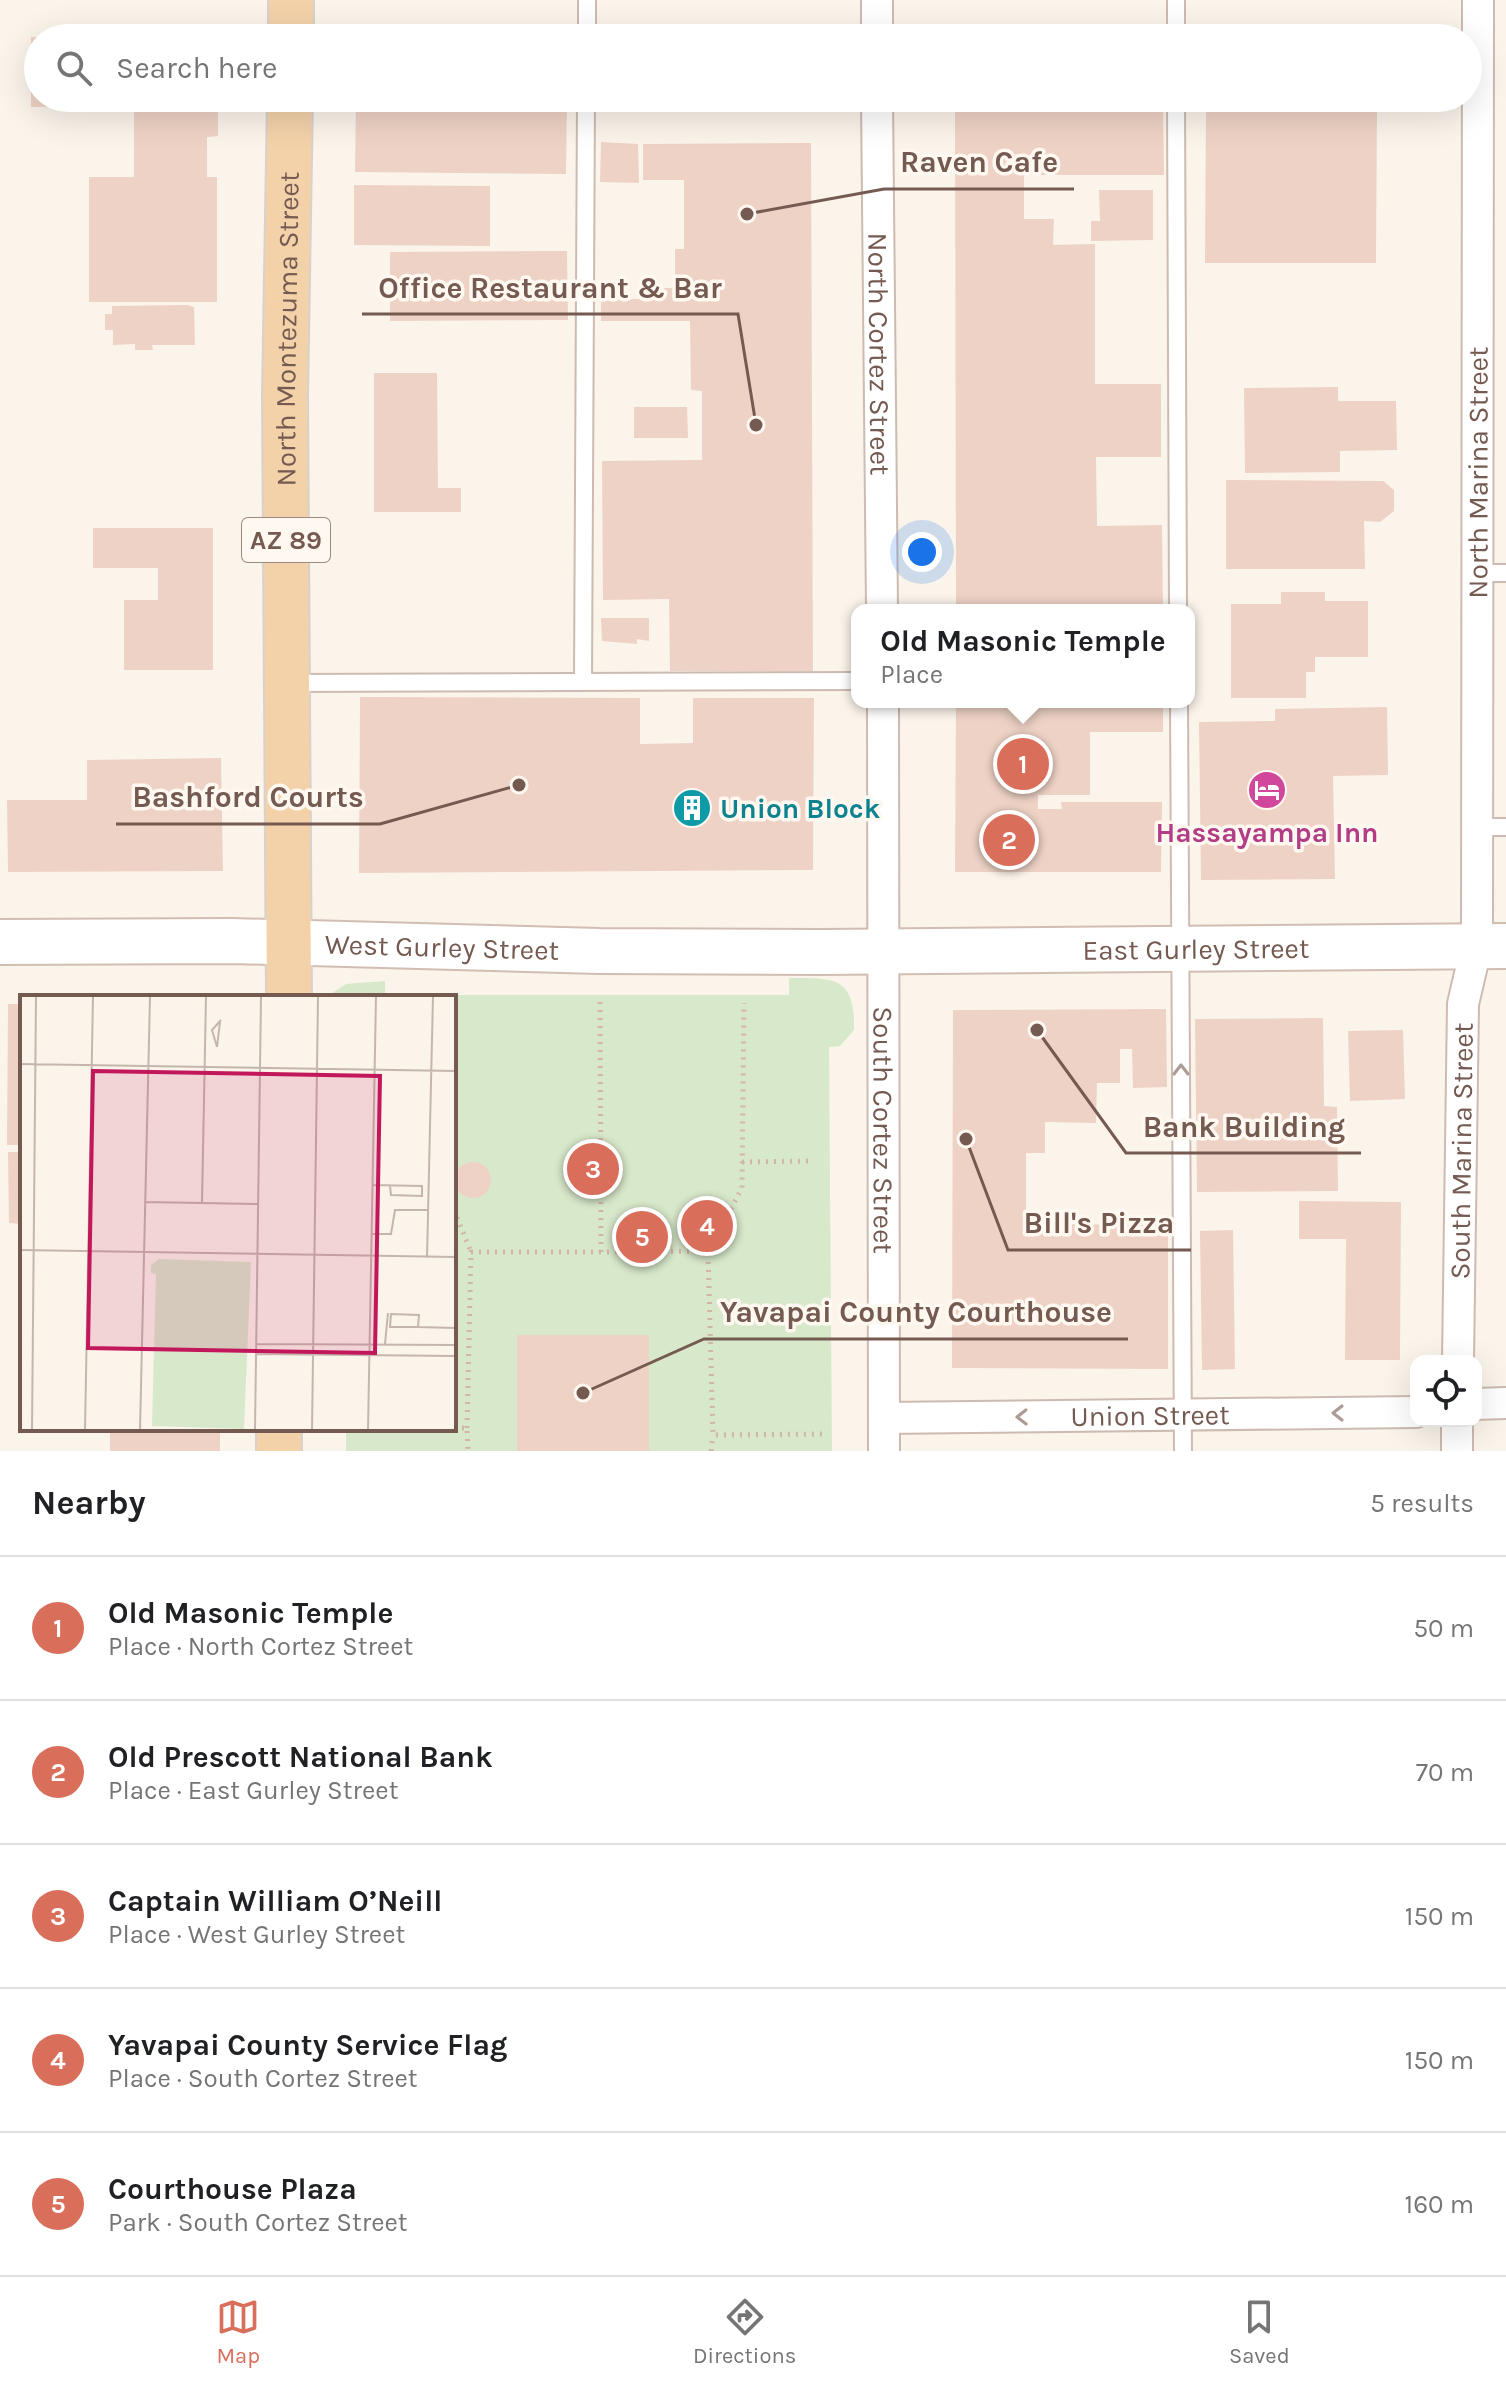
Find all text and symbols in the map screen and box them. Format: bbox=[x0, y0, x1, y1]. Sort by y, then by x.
search box bbox=[24, 24, 1482, 112]
icon: search bbox=[52, 46, 96, 90]
text: Search here bbox=[116, 50, 277, 86]
callout: Raven Cafe bbox=[884, 135, 1074, 189]
text: Raven Cafe bbox=[900, 144, 1058, 180]
street label: North Montezuma Street bbox=[268, 171, 305, 487]
street label: North Cortez Street bbox=[862, 232, 897, 476]
callout: Office Restaurant & Bar bbox=[362, 260, 738, 314]
text: Office Restaurant & Bar bbox=[378, 270, 722, 306]
street label: North Marina Street bbox=[1461, 347, 1494, 599]
road number: AZ 89 bbox=[242, 518, 330, 562]
your location bbox=[902, 532, 942, 572]
popup bbox=[851, 604, 1195, 708]
text: Old Masonic Temple bbox=[880, 623, 1166, 659]
text: Place bbox=[880, 659, 943, 690]
pin: 1 bbox=[997, 734, 1049, 794]
hotel icon: Hassayampa Inn bbox=[1246, 769, 1288, 811]
callout: Bashford Courts bbox=[116, 770, 380, 824]
text: Bashford Courts bbox=[132, 779, 364, 815]
building icon: Union Block bbox=[671, 787, 713, 829]
place label: Union Block bbox=[720, 792, 881, 825]
pin: 2 bbox=[983, 810, 1035, 870]
place label: Hassayampa Inn bbox=[1155, 816, 1379, 849]
street label: West Gurley Street bbox=[324, 927, 560, 966]
street label: East Gurley Street bbox=[1082, 931, 1310, 966]
inset map bbox=[20, 995, 456, 1431]
street label: South Cortez Street bbox=[867, 1006, 900, 1254]
street label: South Marina Street bbox=[1443, 1022, 1479, 1280]
one-way arrow bbox=[1172, 1063, 1189, 1076]
callout: Bank Building bbox=[1126, 1099, 1361, 1153]
text: Bank Building bbox=[1143, 1109, 1345, 1145]
pin: 3 bbox=[567, 1139, 619, 1199]
pin: 4 bbox=[681, 1196, 733, 1256]
callout: Bill's Pizza bbox=[1008, 1196, 1191, 1250]
text: Bill's Pizza bbox=[1024, 1205, 1174, 1241]
pin: 5 bbox=[616, 1207, 668, 1267]
callout: Yavapai County Courthouse bbox=[704, 1285, 1128, 1339]
text: Yavapai County Courthouse bbox=[720, 1294, 1112, 1330]
map controls bbox=[1410, 1355, 1482, 1427]
button: locate bbox=[1410, 1355, 1482, 1427]
street label: Union Street bbox=[1070, 1398, 1230, 1432]
one-way arrow bbox=[1331, 1404, 1344, 1422]
one-way arrow bbox=[1015, 1408, 1028, 1426]
text: Nearby bbox=[32, 1483, 146, 1523]
text: 5 results bbox=[1370, 1488, 1474, 1519]
text: Old Masonic Temple bbox=[108, 1595, 393, 1631]
text: 1 bbox=[53, 1613, 63, 1644]
text: 50 m bbox=[1413, 1613, 1474, 1644]
text: Place · North Cortez Street bbox=[108, 1631, 413, 1662]
text: Old Prescott National Bank bbox=[108, 1739, 493, 1775]
text: 2 bbox=[50, 1757, 66, 1788]
text: 70 m bbox=[1416, 1757, 1474, 1788]
text: Place · East Gurley Street bbox=[108, 1775, 398, 1806]
text: Captain William O’Neill bbox=[108, 1883, 442, 1919]
text: 3 bbox=[50, 1901, 66, 1932]
text: 150 m bbox=[1405, 1901, 1474, 1932]
text: Place · West Gurley Street bbox=[108, 1919, 405, 1950]
text: Yavapai County Service Flag bbox=[108, 2027, 508, 2063]
text: 4 bbox=[50, 2045, 66, 2076]
text: 150 m bbox=[1405, 2045, 1474, 2076]
text: Place · South Cortez Street bbox=[108, 2063, 418, 2094]
text: Courthouse Plaza bbox=[108, 2171, 357, 2207]
text: 5 bbox=[50, 2189, 66, 2220]
text: 160 m bbox=[1405, 2189, 1474, 2220]
text: Park · South Cortez Street bbox=[108, 2207, 408, 2238]
tab: Map bbox=[216, 2295, 260, 2369]
tab: Directions bbox=[693, 2295, 796, 2369]
tab: Saved bbox=[1229, 2295, 1290, 2369]

